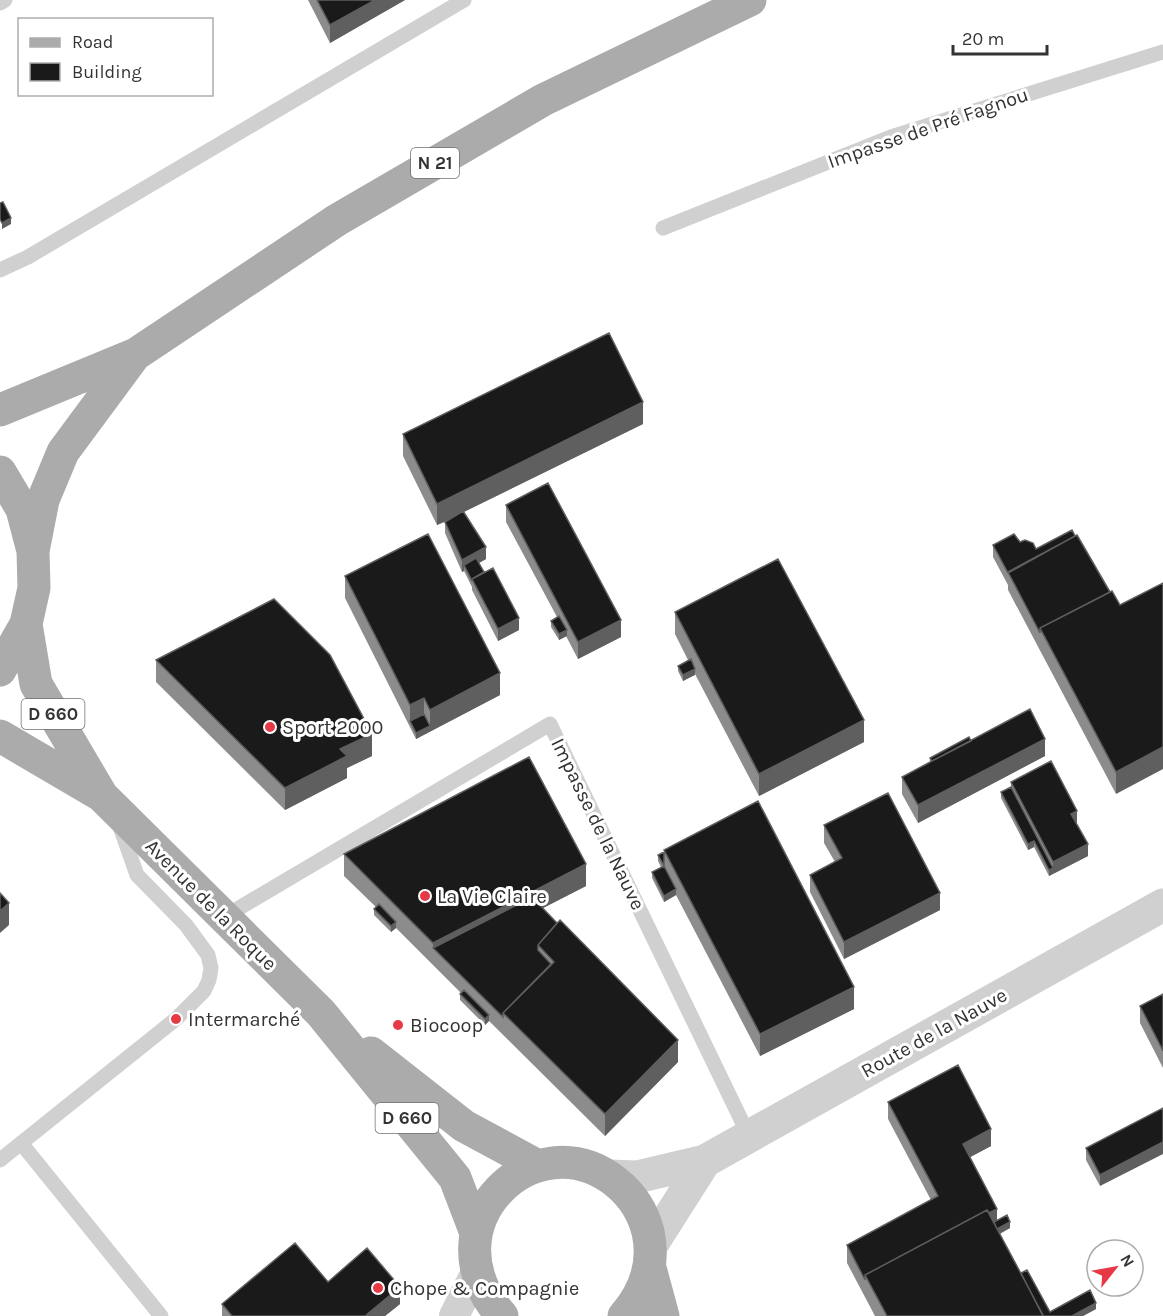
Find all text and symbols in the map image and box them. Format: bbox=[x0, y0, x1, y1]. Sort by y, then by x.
legend bbox=[18, 18, 213, 96]
scale bar bbox=[953, 18, 1048, 56]
text: 20 m bbox=[962, 28, 1004, 50]
text: Road bbox=[72, 31, 113, 53]
text: Building bbox=[72, 61, 142, 83]
street label: Impasse de Pré Fagnou bbox=[825, 83, 1031, 173]
road number: N 21 bbox=[411, 148, 459, 178]
road number: D 660 bbox=[22, 699, 84, 729]
place label: Sport 2000 bbox=[282, 716, 383, 739]
marker: Sport 2000 bbox=[263, 720, 277, 734]
street label: Impasse de la Nauve bbox=[546, 734, 650, 914]
street label: Avenue de la Roque bbox=[141, 835, 281, 975]
place label: La Vie Claire bbox=[437, 885, 547, 908]
marker: La Vie Claire bbox=[418, 889, 432, 903]
street label: Route de la Nauve bbox=[857, 983, 1011, 1083]
place label: Intermarché bbox=[188, 1008, 300, 1031]
marker: Intermarché bbox=[169, 1012, 183, 1026]
place label: Biocoop bbox=[410, 1014, 483, 1037]
marker: Biocoop bbox=[391, 1018, 405, 1032]
road number: D 660 bbox=[376, 1103, 438, 1133]
north arrow bbox=[1085, 1238, 1145, 1298]
text: N bbox=[1116, 1251, 1139, 1270]
place label: Chope & Compagnie bbox=[390, 1277, 579, 1300]
marker: Chope & Compagnie bbox=[371, 1281, 385, 1295]

